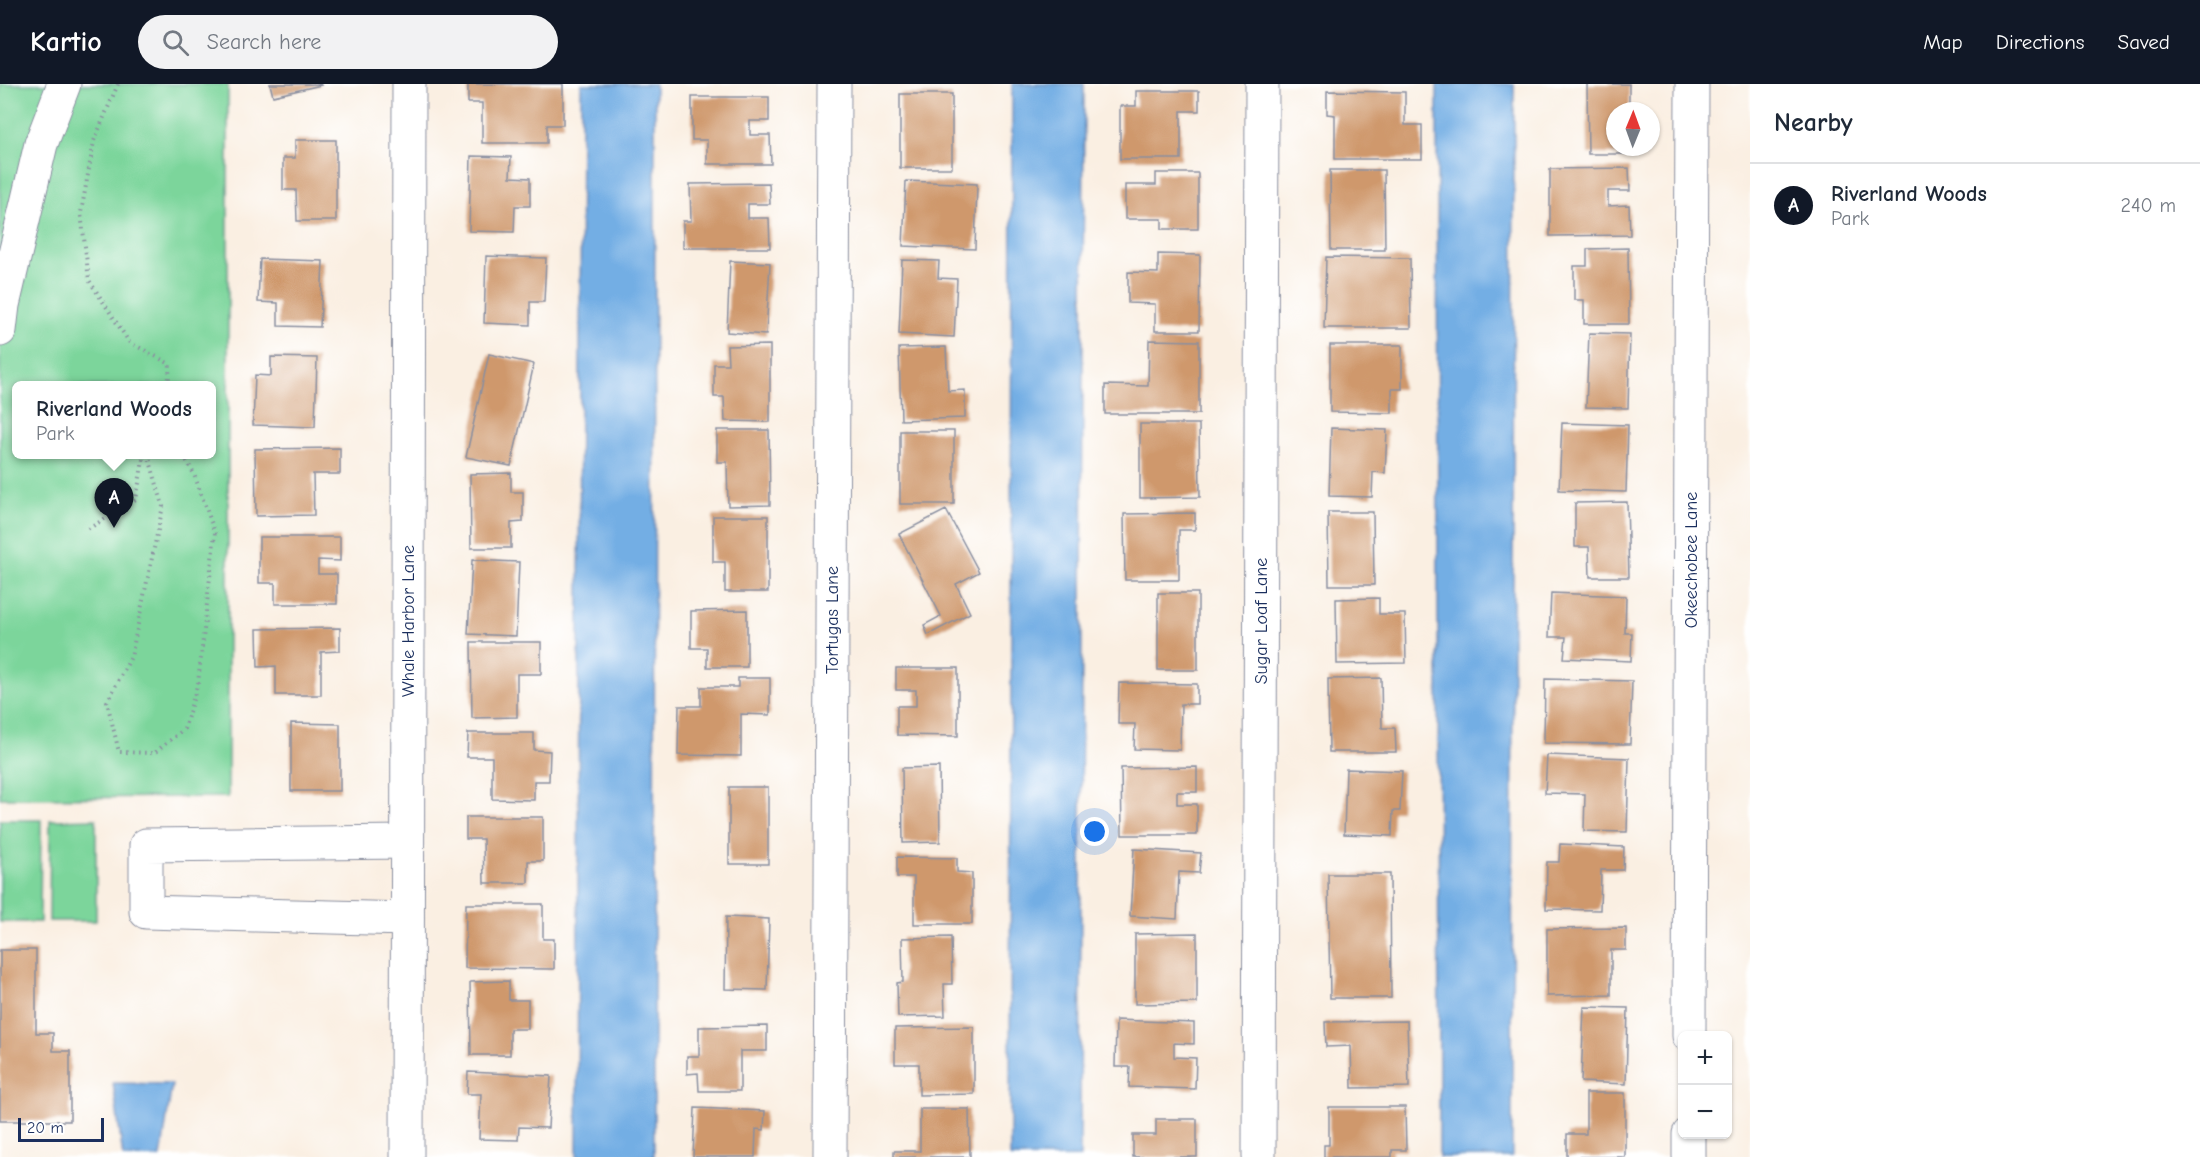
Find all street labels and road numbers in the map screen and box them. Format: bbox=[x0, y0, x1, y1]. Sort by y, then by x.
street label: Okeechobee Lane bbox=[1681, 492, 1702, 628]
street label: Whale Harbor Lane bbox=[398, 545, 419, 697]
street label: Sugar Loaf Lane bbox=[1251, 558, 1272, 684]
street label: Tortugas Lane bbox=[822, 566, 843, 674]

